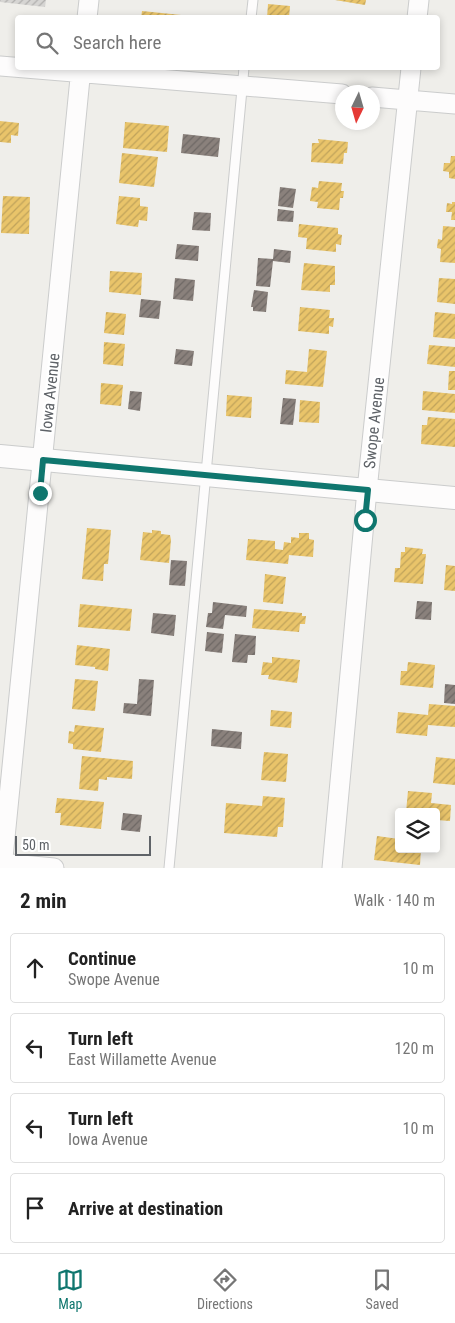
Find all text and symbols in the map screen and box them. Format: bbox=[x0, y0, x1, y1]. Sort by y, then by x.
search box bbox=[15, 15, 440, 70]
icon: search bbox=[33, 29, 61, 57]
text: Search here bbox=[73, 31, 161, 54]
north arrow bbox=[335, 85, 380, 130]
street label: Iowa Avenue bbox=[36, 352, 64, 434]
street label: Swope Avenue bbox=[360, 376, 388, 470]
route end bbox=[29, 482, 52, 505]
route start bbox=[354, 509, 377, 532]
map controls bbox=[395, 808, 440, 853]
button: layers bbox=[395, 808, 440, 853]
scale bar bbox=[15, 833, 151, 856]
text: 50 m bbox=[22, 837, 50, 853]
text: 2 min bbox=[20, 889, 67, 913]
text: Walk · 140 m bbox=[354, 891, 435, 910]
text: Continue bbox=[68, 947, 136, 970]
icon: ahead bbox=[21, 954, 49, 982]
text: 10 m bbox=[402, 959, 434, 978]
text: Swope Avenue bbox=[68, 970, 160, 989]
text: Turn left bbox=[68, 1027, 133, 1050]
icon: left bbox=[21, 1034, 49, 1062]
text: 120 m bbox=[395, 1039, 434, 1058]
text: East Willamette Avenue bbox=[68, 1050, 216, 1069]
text: Turn left bbox=[68, 1107, 133, 1130]
icon: left bbox=[21, 1114, 49, 1142]
text: 10 m bbox=[402, 1119, 434, 1138]
text: Iowa Avenue bbox=[68, 1130, 148, 1149]
icon: arrive bbox=[21, 1194, 49, 1222]
text: Arrive at destination bbox=[68, 1197, 223, 1220]
tab: Map bbox=[56, 1266, 84, 1312]
tab: Directions bbox=[197, 1266, 253, 1312]
tab: Saved bbox=[365, 1266, 399, 1312]

